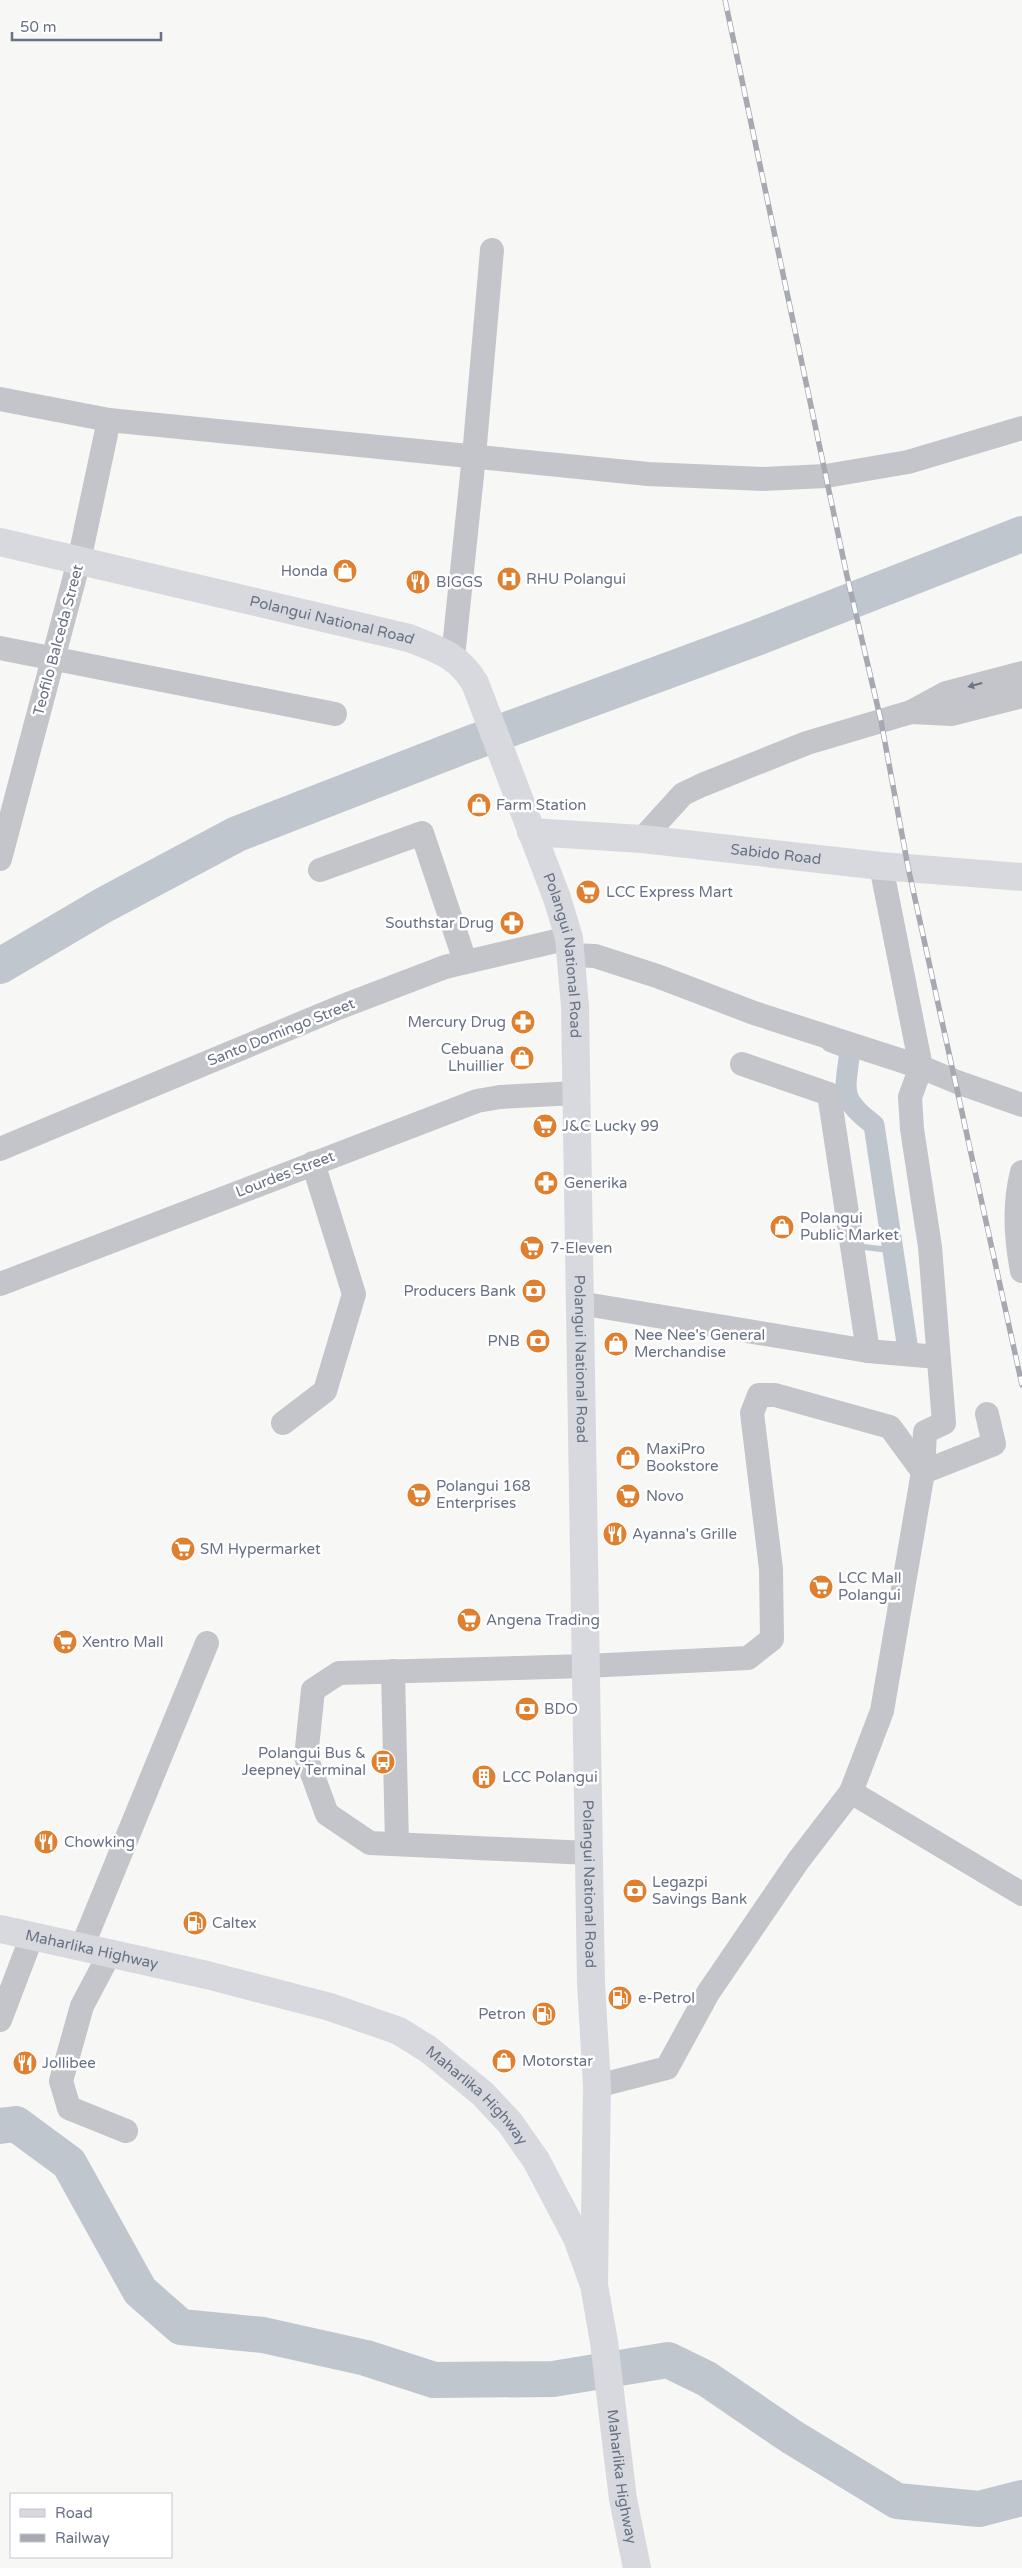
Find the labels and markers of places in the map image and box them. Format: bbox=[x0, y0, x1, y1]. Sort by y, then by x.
shop icon: Honda bbox=[332, 558, 358, 584]
place label: Honda bbox=[281, 562, 328, 580]
hospital icon: RHU Polangui bbox=[496, 566, 522, 592]
restaurant icon: BIGGS bbox=[405, 569, 431, 595]
place label: RHU Polangui bbox=[526, 570, 626, 588]
place label: BIGGS bbox=[436, 573, 483, 591]
shop icon: Farm Station bbox=[466, 792, 492, 818]
place label: Farm Station bbox=[496, 796, 586, 814]
supermarket icon: LCC Express Mart bbox=[575, 879, 601, 905]
place label: LCC Express Mart bbox=[606, 883, 733, 901]
pharmacy icon: Southstar Drug bbox=[499, 910, 525, 936]
place label: Southstar Drug bbox=[385, 914, 494, 932]
pharmacy icon: Mercury Drug bbox=[510, 1009, 536, 1035]
place label: Mercury Drug bbox=[407, 1013, 506, 1031]
place label: Cebuana Lhuillier bbox=[441, 1040, 504, 1075]
shop icon: Cebuana Lhuillier bbox=[509, 1045, 535, 1071]
supermarket icon: J&C Lucky 99 bbox=[532, 1113, 558, 1139]
place label: J&C Lucky 99 bbox=[562, 1117, 659, 1135]
pharmacy icon: Generika bbox=[533, 1170, 559, 1196]
place label: Generika bbox=[564, 1174, 627, 1192]
place label: Polangui Public Market bbox=[800, 1209, 899, 1244]
shop icon: Polangui Public Market bbox=[769, 1214, 795, 1240]
supermarket icon: 7-Eleven bbox=[519, 1235, 545, 1261]
place label: 7-Eleven bbox=[550, 1239, 612, 1257]
bank icon: Producers Bank bbox=[521, 1278, 547, 1304]
place label: Producers Bank bbox=[403, 1282, 516, 1300]
place label: Nee Nee's General Merchandise bbox=[634, 1326, 765, 1361]
bank icon: PNB bbox=[525, 1328, 551, 1354]
shop icon: Nee Nee's General Merchandise bbox=[603, 1331, 629, 1357]
place label: PNB bbox=[487, 1332, 520, 1350]
place label: MaxiPro Bookstore bbox=[646, 1440, 719, 1475]
shop icon: MaxiPro Bookstore bbox=[615, 1445, 641, 1471]
place label: Polangui 168 Enterprises bbox=[436, 1477, 531, 1512]
supermarket icon: Polangui 168 Enterprises bbox=[406, 1482, 432, 1508]
supermarket icon: Novo bbox=[615, 1483, 641, 1509]
place label: Novo bbox=[646, 1487, 684, 1505]
restaurant icon: Ayanna's Grille bbox=[602, 1521, 628, 1547]
place label: Ayanna's Grille bbox=[632, 1525, 737, 1543]
supermarket icon: SM Hypermarket bbox=[170, 1536, 196, 1562]
place label: SM Hypermarket bbox=[200, 1540, 321, 1558]
place label: LCC Mall Polangui bbox=[838, 1569, 901, 1604]
supermarket icon: LCC Mall Polangui bbox=[808, 1574, 834, 1600]
supermarket icon: Angena Trading bbox=[456, 1607, 482, 1633]
place label: Angena Trading bbox=[486, 1611, 600, 1629]
supermarket icon: Xentro Mall bbox=[52, 1629, 78, 1655]
place label: Xentro Mall bbox=[82, 1633, 164, 1651]
bank icon: BDO bbox=[514, 1696, 540, 1722]
place label: BDO bbox=[544, 1700, 578, 1718]
place label: Polangui Bus & Jeepney Terminal bbox=[242, 1744, 366, 1779]
bus stop icon: Polangui Bus & Jeepney Terminal bbox=[370, 1749, 396, 1775]
building icon: LCC Polangui bbox=[471, 1764, 497, 1790]
place label: LCC Polangui bbox=[502, 1768, 598, 1786]
restaurant icon: Chowking bbox=[33, 1829, 59, 1855]
place label: Chowking bbox=[64, 1833, 135, 1851]
place label: Legazpi Savings Bank bbox=[652, 1873, 747, 1908]
bank icon: Legazpi Savings Bank bbox=[622, 1878, 648, 1904]
fuel station icon: Caltex bbox=[182, 1910, 208, 1936]
place label: Caltex bbox=[212, 1914, 257, 1932]
fuel station icon: e-Petrol bbox=[607, 1985, 633, 2011]
place label: e-Petrol bbox=[638, 1989, 695, 2007]
fuel station icon: Petron bbox=[531, 2001, 557, 2027]
place label: Petron bbox=[478, 2005, 526, 2023]
shop icon: Motorstar bbox=[491, 2048, 517, 2074]
restaurant icon: Jollibee bbox=[12, 2050, 38, 2076]
place label: Motorstar bbox=[522, 2052, 593, 2070]
place label: Jollibee bbox=[42, 2054, 96, 2072]

